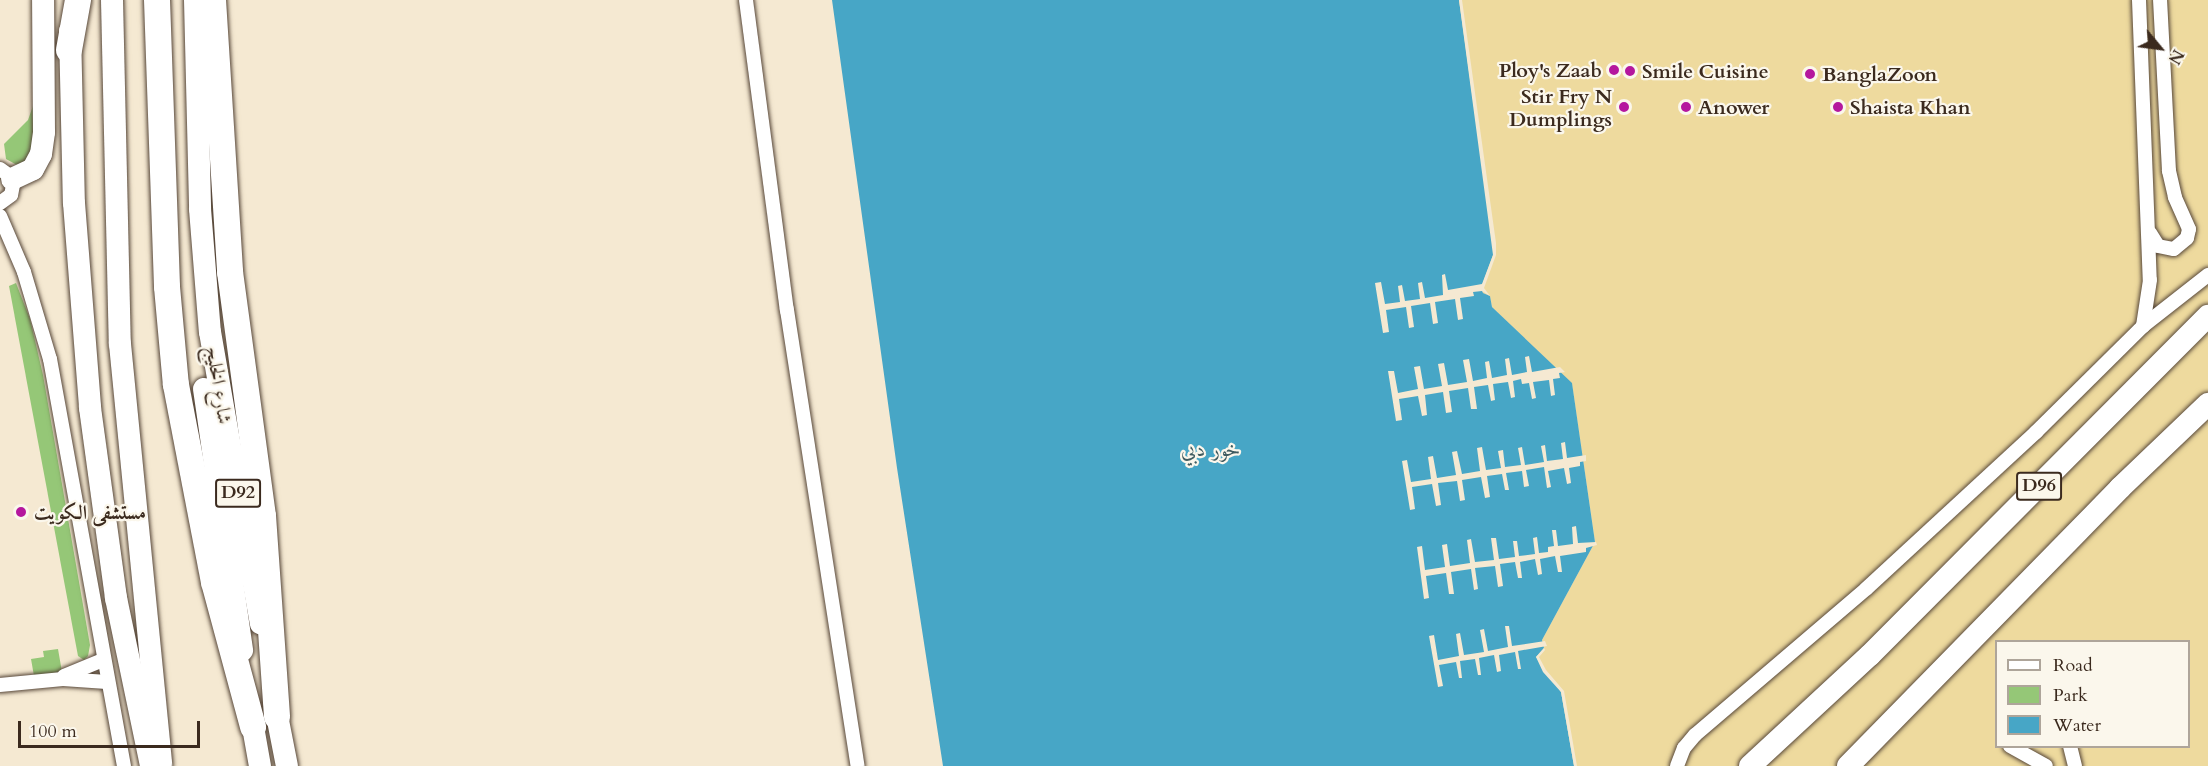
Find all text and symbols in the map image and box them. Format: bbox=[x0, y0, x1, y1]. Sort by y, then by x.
north arrow bbox=[2130, 18, 2190, 78]
text: N bbox=[2163, 45, 2189, 68]
place label: Ploy's Zaab bbox=[1499, 58, 1602, 82]
place label: Smile Cuisine bbox=[1642, 59, 1769, 83]
place label: BanglaZoon bbox=[1822, 62, 1937, 86]
marker: Ploy's Zaab bbox=[1607, 63, 1621, 77]
marker: Smile Cuisine bbox=[1623, 64, 1637, 78]
marker: BanglaZoon bbox=[1803, 67, 1817, 81]
place label: Stir Fry N Dumplings bbox=[1509, 84, 1612, 131]
place label: Anower bbox=[1698, 95, 1769, 119]
place label: Shaista Khan bbox=[1850, 95, 1971, 119]
marker: Stir Fry N Dumplings bbox=[1617, 100, 1631, 114]
marker: Anower bbox=[1679, 100, 1693, 114]
marker: Shaista Khan bbox=[1831, 100, 1845, 114]
street label: شارع الخليج bbox=[201, 344, 237, 426]
water label: خور دبي bbox=[1181, 437, 1241, 463]
road number: D96 bbox=[2015, 471, 2063, 501]
road number: D92 bbox=[214, 478, 262, 508]
place label: مستشفى الكويت bbox=[34, 500, 146, 524]
marker: مستشفى الكويت bbox=[12, 503, 30, 521]
legend bbox=[1995, 640, 2190, 748]
text: Road bbox=[2053, 653, 2093, 678]
text: Park bbox=[2053, 683, 2088, 708]
scale bar bbox=[21, 709, 202, 747]
text: Water bbox=[2053, 713, 2101, 738]
text: 100 m bbox=[29, 719, 77, 744]

